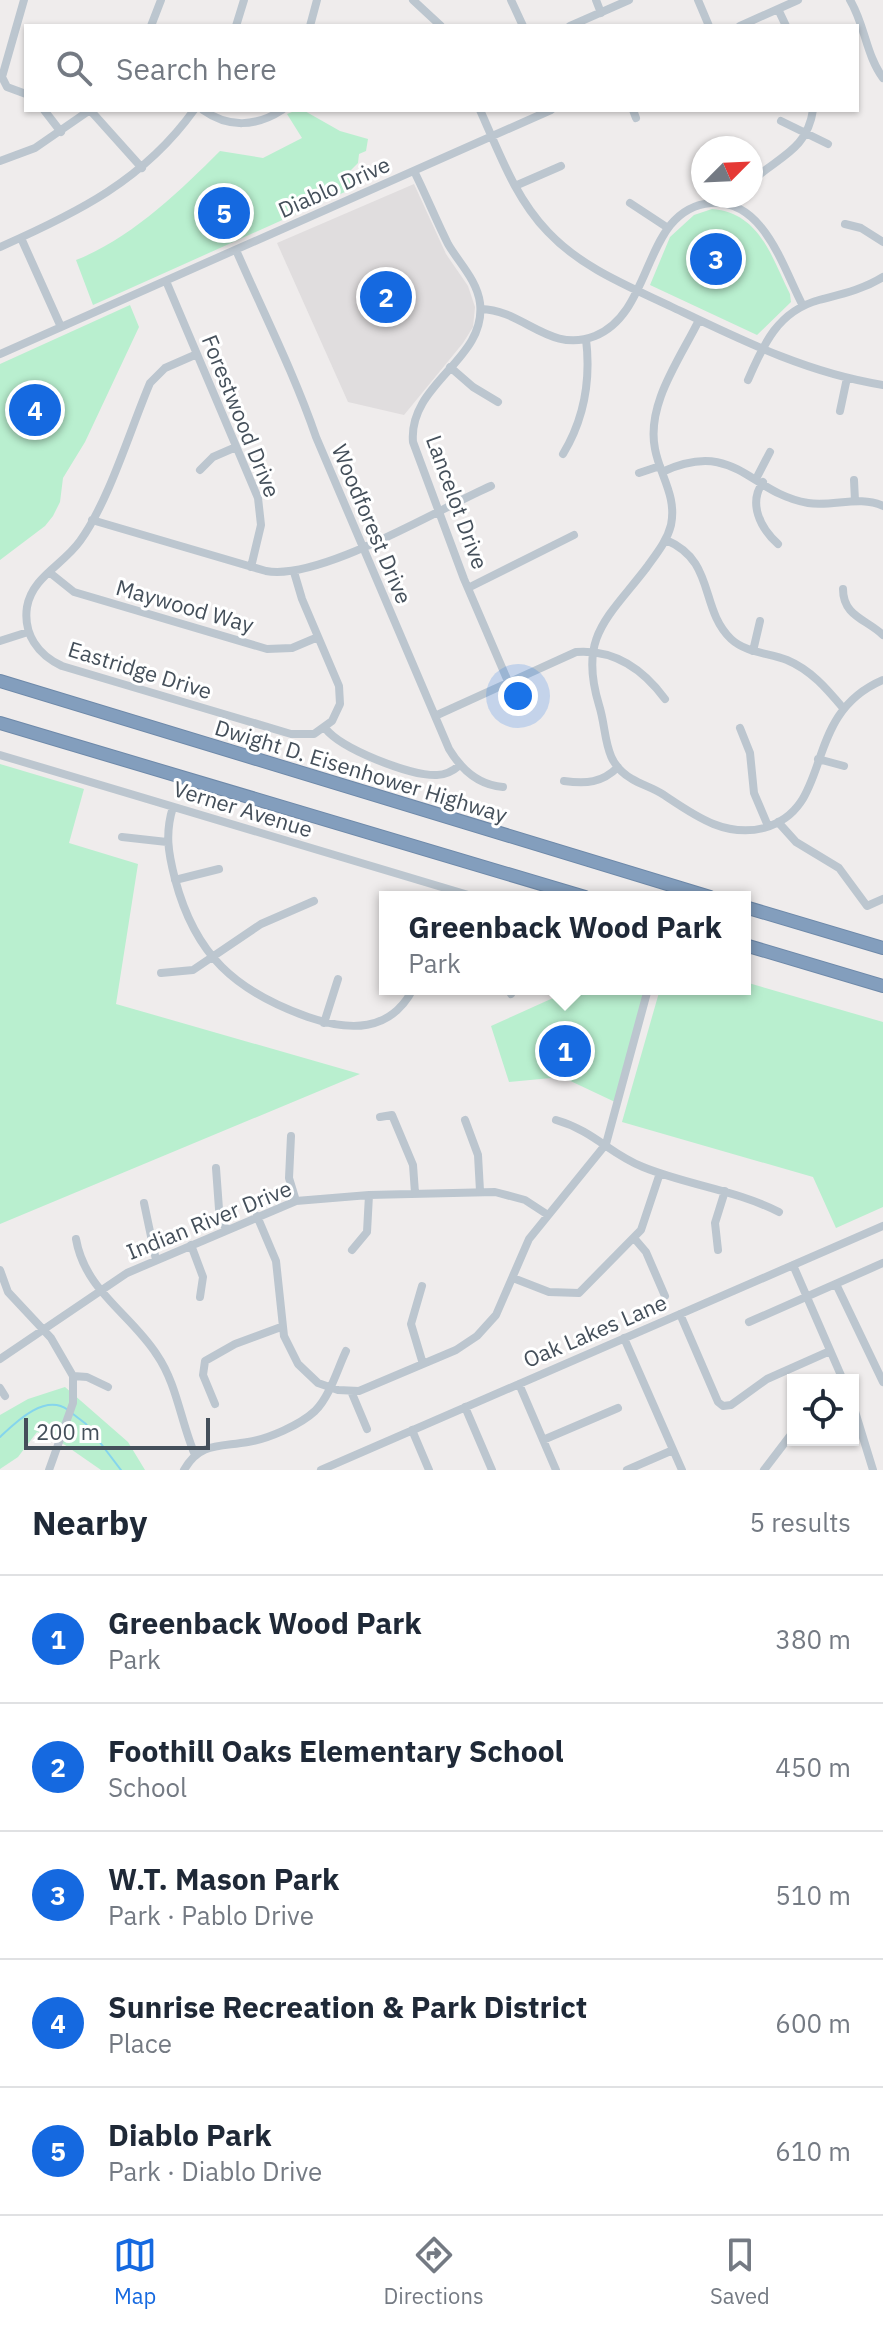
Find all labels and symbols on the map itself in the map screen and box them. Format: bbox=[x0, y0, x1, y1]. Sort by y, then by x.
north arrow bbox=[691, 136, 763, 208]
street label: Diablo Drive bbox=[273, 149, 394, 224]
pin: 5 bbox=[198, 183, 250, 243]
pin: 3 bbox=[690, 229, 742, 289]
pin: 2 bbox=[360, 267, 412, 327]
street label: Forestwood Drive bbox=[196, 330, 287, 501]
pin: 4 bbox=[9, 380, 61, 440]
street label: Lancelot Drive bbox=[420, 431, 495, 573]
street label: Woodforest Drive bbox=[326, 440, 419, 608]
street label: Maywood Way bbox=[113, 572, 257, 639]
street label: Eastridge Drive bbox=[65, 634, 216, 705]
your location bbox=[498, 676, 538, 716]
street label: Dwight D. Eisenhower Highway bbox=[211, 712, 511, 829]
street label: Verner Avenue bbox=[170, 774, 316, 843]
pin: 1 bbox=[539, 1021, 591, 1081]
street label: Indian River Drive bbox=[122, 1173, 296, 1266]
street label: Oak Lakes Lane bbox=[519, 1287, 671, 1374]
scale bar bbox=[24, 1414, 210, 1450]

